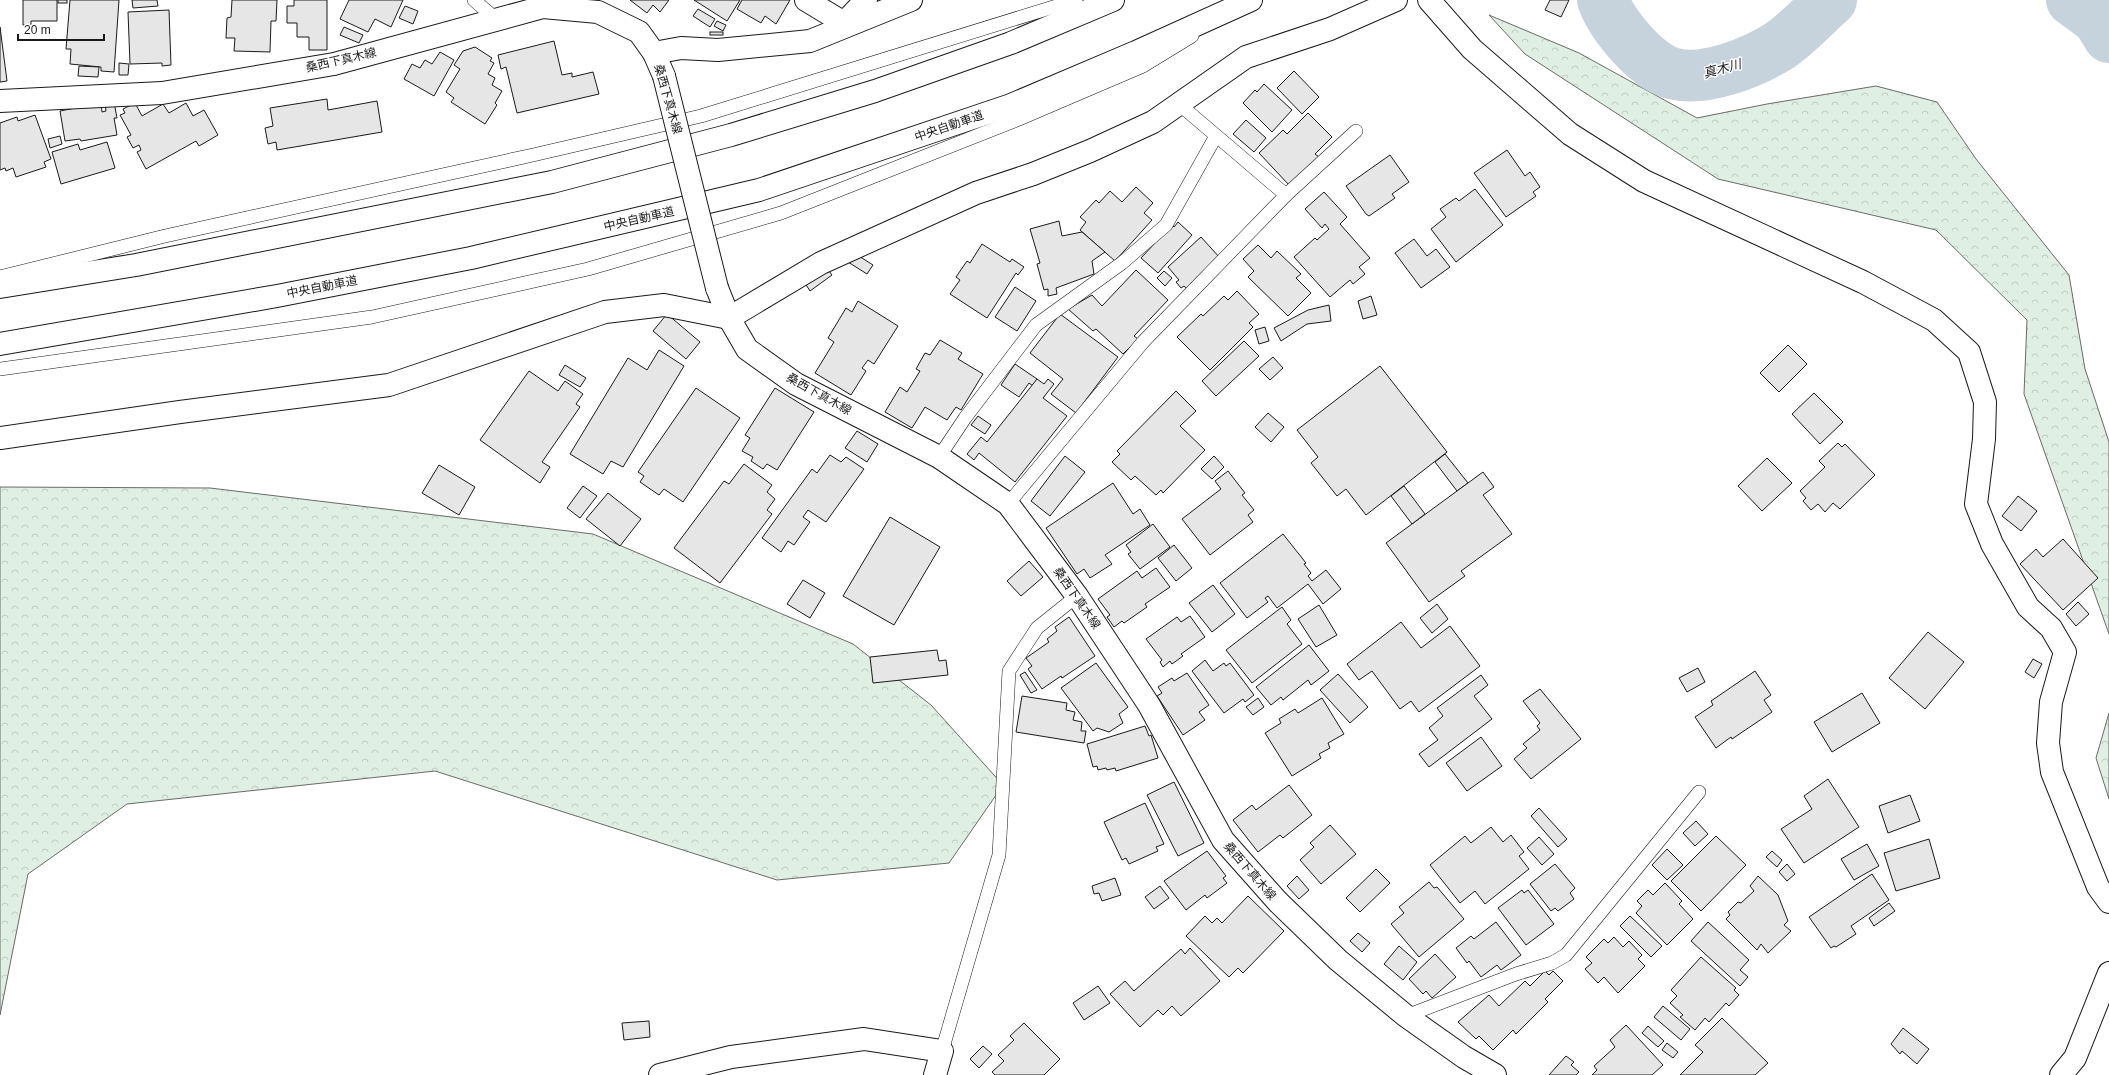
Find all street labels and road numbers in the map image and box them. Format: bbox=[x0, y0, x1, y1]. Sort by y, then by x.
street label: 桑西下真木線 bbox=[304, 45, 378, 75]
street label: 桑西下真木線 bbox=[651, 62, 685, 136]
street label: 中央自動車道 bbox=[913, 108, 985, 144]
street label: 中央自動車道 bbox=[602, 204, 676, 234]
street label: 中央自動車道 bbox=[285, 273, 359, 301]
street label: 桑西下真木線 bbox=[784, 370, 854, 418]
street label: 桑西下真木線 bbox=[1051, 564, 1103, 632]
street label: 桑西下真木線 bbox=[1221, 839, 1279, 903]

